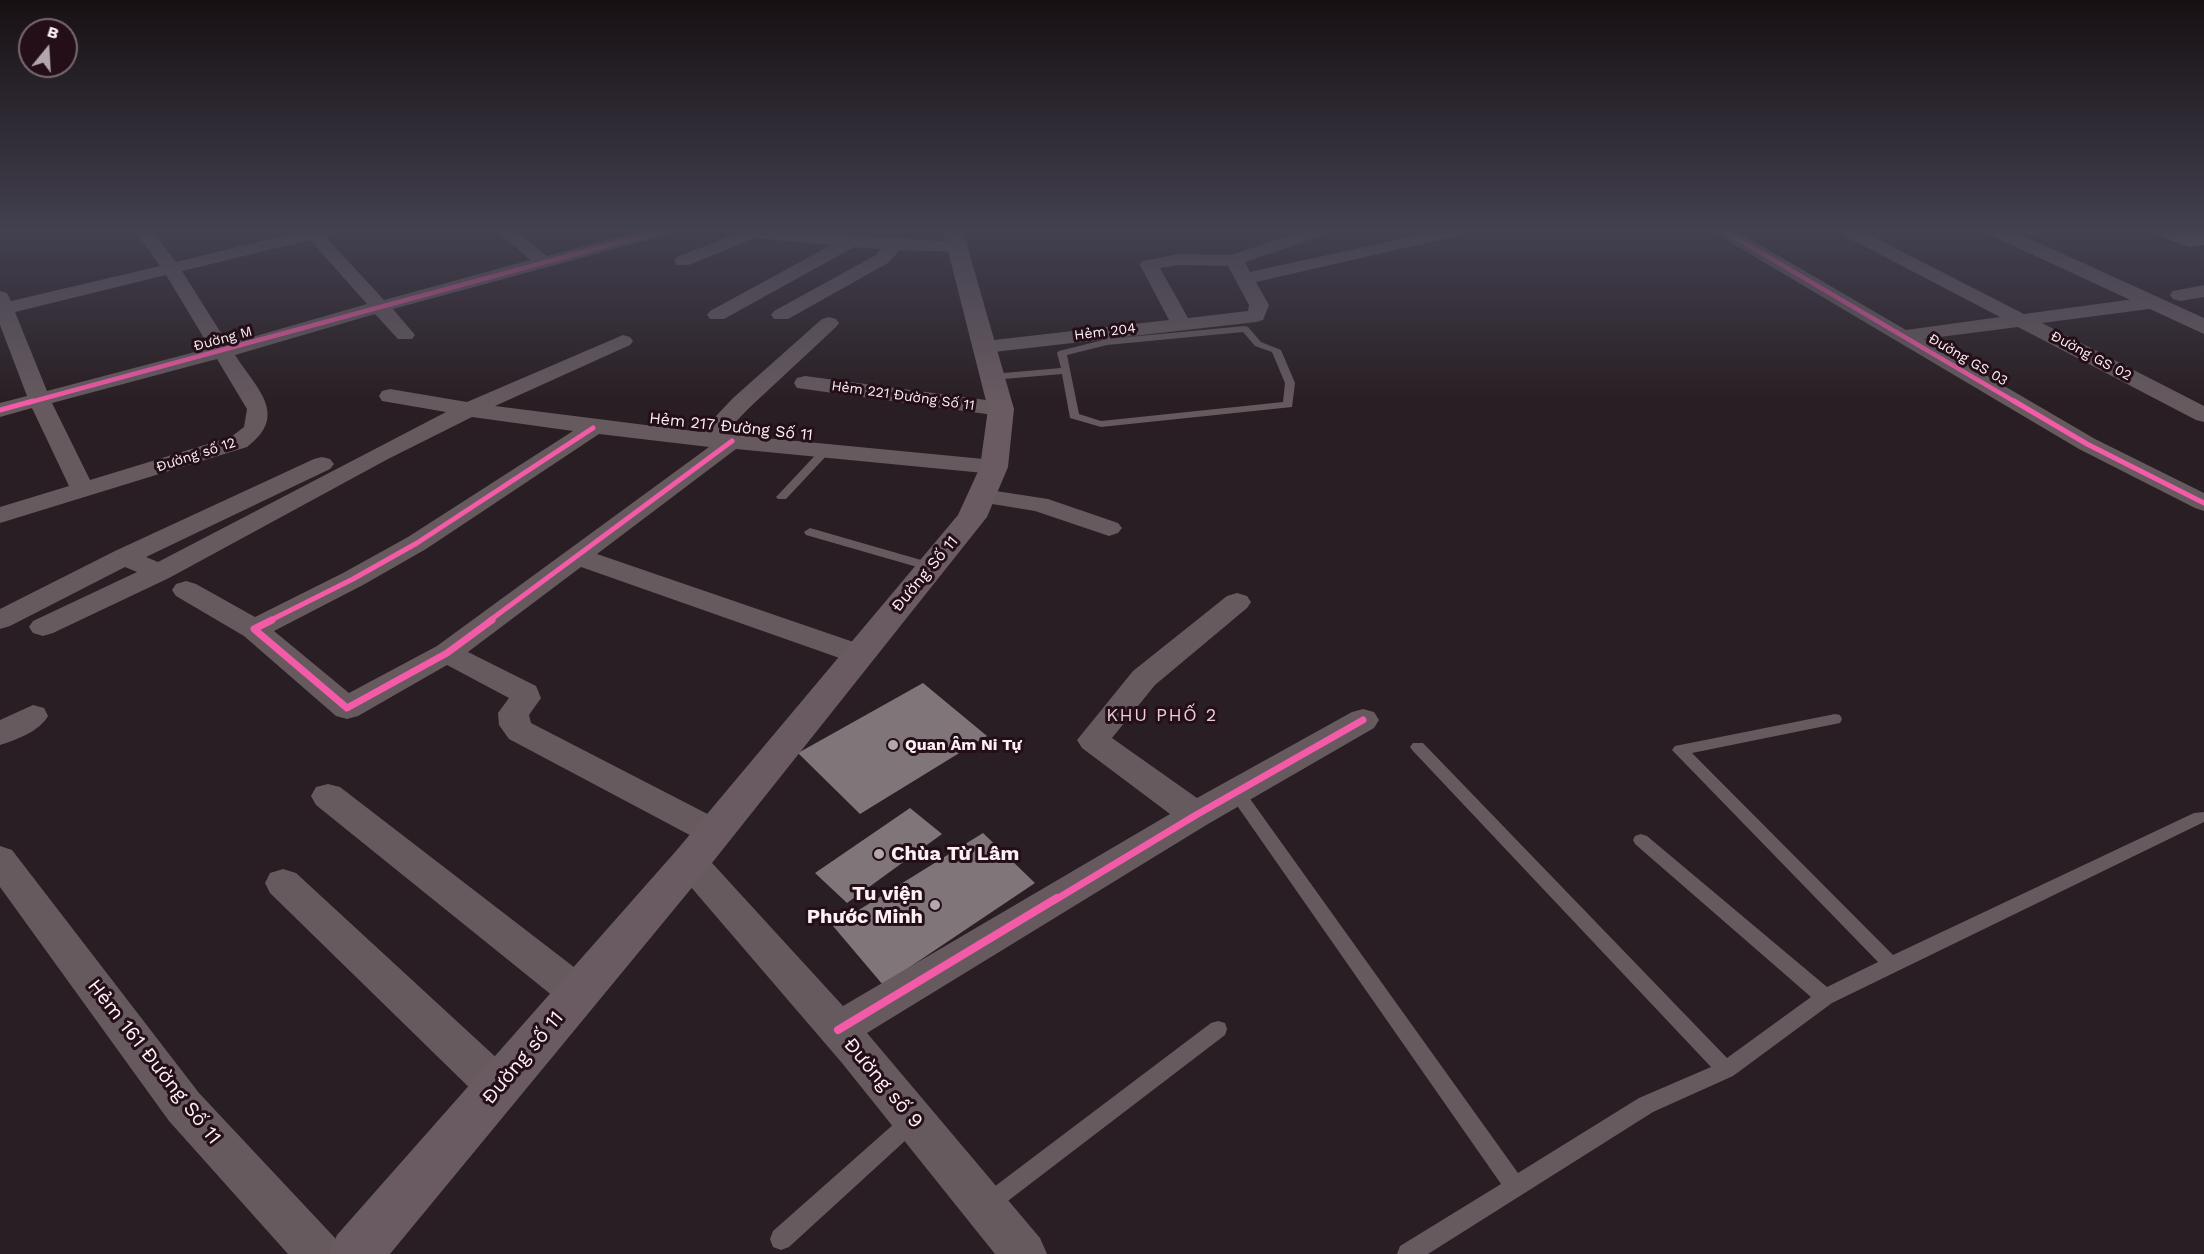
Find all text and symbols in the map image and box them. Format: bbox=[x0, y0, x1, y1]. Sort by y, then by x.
north arrow bbox=[18, 18, 78, 78]
text: B bbox=[45, 22, 61, 43]
street label: Hẻm 204 bbox=[1073, 320, 1137, 344]
street label: Đường M bbox=[192, 323, 254, 355]
street label: Đường GS 02 bbox=[2048, 328, 2134, 384]
street label: Đường GS 03 bbox=[1925, 331, 2011, 389]
street label: Hẻm 221 Đường Số 11 bbox=[830, 378, 976, 414]
street label: Hẻm 217 Đường Số 11 bbox=[648, 409, 814, 445]
street label: Đường số 12 bbox=[154, 434, 238, 476]
street label: Đường Số 11 bbox=[888, 532, 962, 616]
district label: KHU PHỐ 2 bbox=[1106, 705, 1218, 727]
place label: Quan Âm Ni Tự bbox=[905, 735, 1022, 755]
marker: Quan Âm Ni Tự bbox=[886, 738, 900, 752]
place label: Chùa Từ Lâm bbox=[891, 842, 1019, 866]
marker: Chùa Từ Lâm bbox=[872, 847, 886, 861]
place label: Tu viện Phước Minh bbox=[807, 882, 923, 929]
marker: Tu viện Phước Minh bbox=[928, 898, 942, 912]
street label: Hẻm 161 Đường Số 11 bbox=[82, 975, 226, 1149]
street label: Đường số 11 bbox=[477, 1007, 569, 1109]
street label: Đường số 9 bbox=[838, 1033, 928, 1133]

